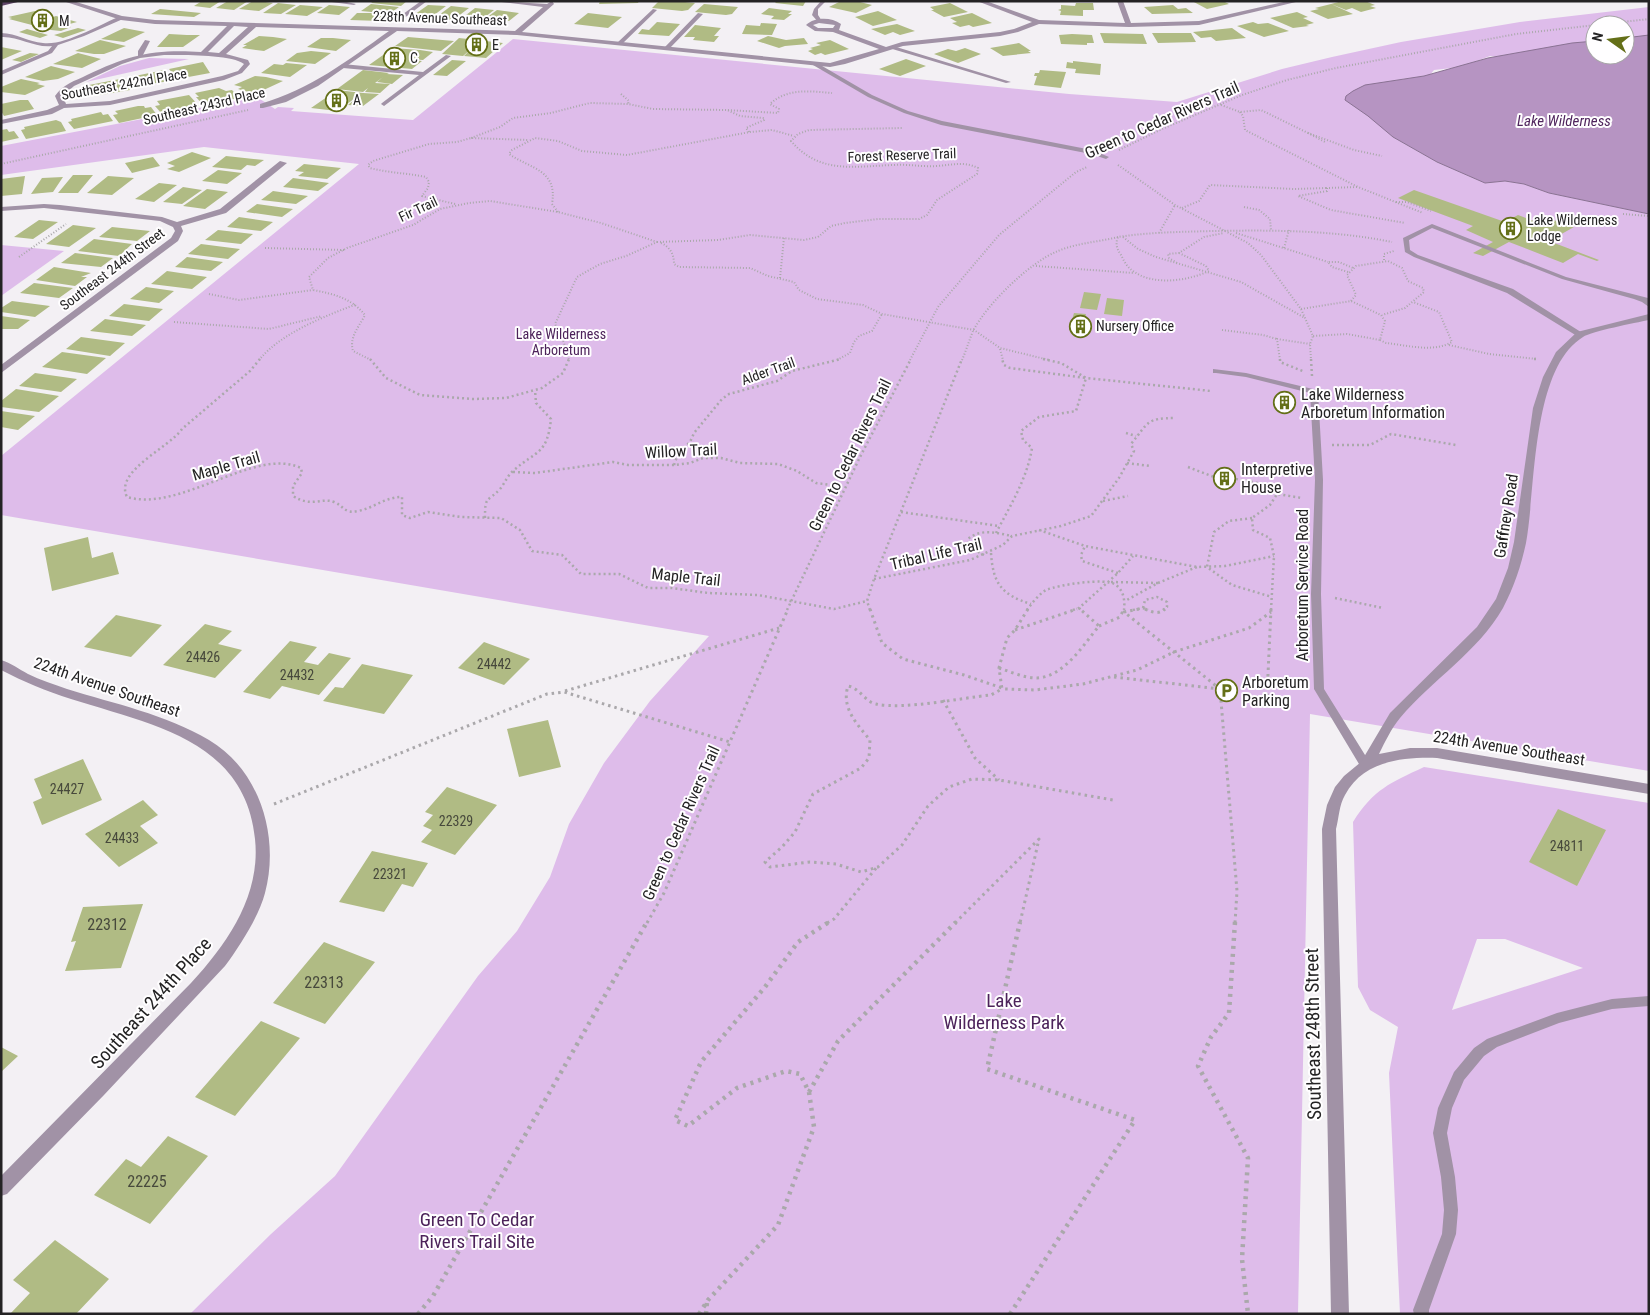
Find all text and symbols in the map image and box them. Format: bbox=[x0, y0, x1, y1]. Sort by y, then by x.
street label: 228th Avenue Southeast bbox=[373, 8, 507, 28]
building icon: M bbox=[31, 9, 55, 33]
place label: M bbox=[59, 13, 70, 29]
north arrow bbox=[1585, 15, 1635, 65]
text: N bbox=[1589, 31, 1606, 43]
building icon: E bbox=[464, 33, 488, 57]
place label: E bbox=[492, 37, 499, 53]
building icon: C bbox=[382, 46, 406, 70]
place label: C bbox=[410, 50, 418, 66]
street label: Southeast 242nd Place bbox=[60, 65, 189, 103]
street label: Green to Cedar Rivers Trail bbox=[1082, 77, 1242, 163]
street label: Southeast 243rd Place bbox=[141, 84, 267, 128]
building icon: A bbox=[325, 88, 349, 112]
place label: A bbox=[353, 92, 361, 108]
water label: Lake Wilderness bbox=[1517, 112, 1611, 130]
street label: Forest Reserve Trail bbox=[847, 145, 957, 165]
street label: Fir Trail bbox=[396, 193, 440, 225]
place label: Lake Wilderness Lodge bbox=[1527, 212, 1617, 244]
building icon: Lake Wilderness Lodge bbox=[1499, 216, 1523, 240]
street label: Southeast 244th Street bbox=[57, 225, 167, 313]
building icon: Nursery Office bbox=[1068, 314, 1092, 338]
place label: Nursery Office bbox=[1096, 318, 1174, 334]
park label: Lake Wilderness Arboretum bbox=[516, 326, 606, 358]
street label: Alder Trail bbox=[739, 354, 797, 388]
street label: Green to Cedar Rivers Trail bbox=[805, 376, 895, 534]
place label: Lake Wilderness Arboretum Information bbox=[1301, 385, 1445, 422]
building icon: Lake Wilderness Arboretum Information bbox=[1273, 391, 1297, 415]
street label: Willow Trail bbox=[644, 440, 718, 462]
street label: Maple Trail bbox=[190, 447, 262, 485]
place label: Interpretive House bbox=[1241, 460, 1313, 497]
building icon: Interpretive House bbox=[1213, 466, 1237, 490]
street label: Gaffney Road bbox=[1490, 473, 1522, 559]
street label: Arboretum Service Road bbox=[1293, 509, 1312, 661]
street label: Tribal Life Trail bbox=[888, 534, 984, 574]
street label: Maple Trail bbox=[650, 564, 722, 590]
house number: 24426 bbox=[186, 649, 220, 665]
street label: 224th Avenue Southeast bbox=[31, 653, 183, 721]
house number: 24442 bbox=[477, 656, 511, 672]
house number: 24432 bbox=[280, 667, 314, 683]
place label: Arboretum Parking bbox=[1242, 673, 1309, 710]
parking icon: Arboretum Parking bbox=[1214, 679, 1238, 703]
street label: 224th Avenue Southeast bbox=[1432, 727, 1586, 769]
street label: Green to Cedar Rivers Trail bbox=[638, 743, 724, 903]
house number: 24427 bbox=[50, 781, 84, 797]
house number: 22329 bbox=[439, 813, 473, 829]
house number: 24433 bbox=[105, 830, 139, 846]
house number: 24811 bbox=[1550, 838, 1584, 854]
house number: 22321 bbox=[373, 866, 407, 882]
house number: 22312 bbox=[87, 915, 127, 934]
street label: Southeast 244th Place bbox=[86, 932, 216, 1073]
street label: Southeast 248th Street bbox=[1300, 948, 1326, 1120]
house number: 22313 bbox=[304, 973, 344, 992]
park label: Lake Wilderness Park bbox=[944, 989, 1065, 1034]
house number: 22225 bbox=[127, 1172, 167, 1191]
park label: Green To Cedar Rivers Trail Site bbox=[419, 1208, 535, 1253]

